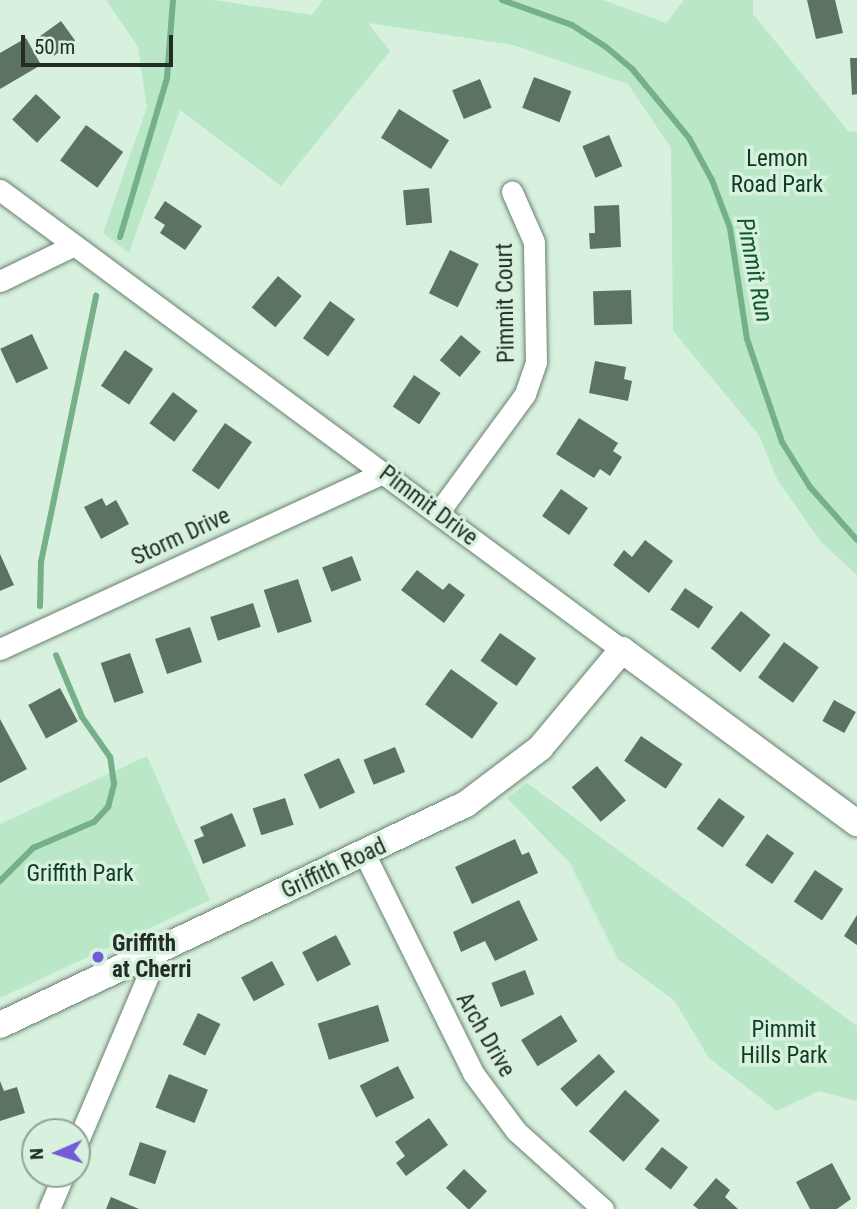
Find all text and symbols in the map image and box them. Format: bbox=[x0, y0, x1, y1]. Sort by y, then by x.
scale bar bbox=[24, 21, 177, 65]
text: 50 m bbox=[34, 35, 75, 59]
park label: Lemon Road Park bbox=[731, 145, 823, 199]
water label: Pimmit Run bbox=[730, 215, 778, 325]
street label: Pimmit Court bbox=[491, 243, 521, 363]
street label: Pimmit Drive bbox=[373, 460, 483, 552]
street label: Storm Drive bbox=[127, 502, 235, 572]
street label: Griffith Road bbox=[277, 833, 391, 905]
park label: Griffith Park bbox=[26, 860, 134, 888]
place label: Griffith at Cherri bbox=[112, 930, 192, 984]
marker: Griffith at Cherri bbox=[90, 949, 106, 965]
street label: Arch Drive bbox=[450, 988, 520, 1082]
park label: Pimmit Hills Park bbox=[741, 1016, 827, 1070]
north arrow bbox=[21, 1118, 91, 1188]
text: N bbox=[25, 1148, 48, 1160]

